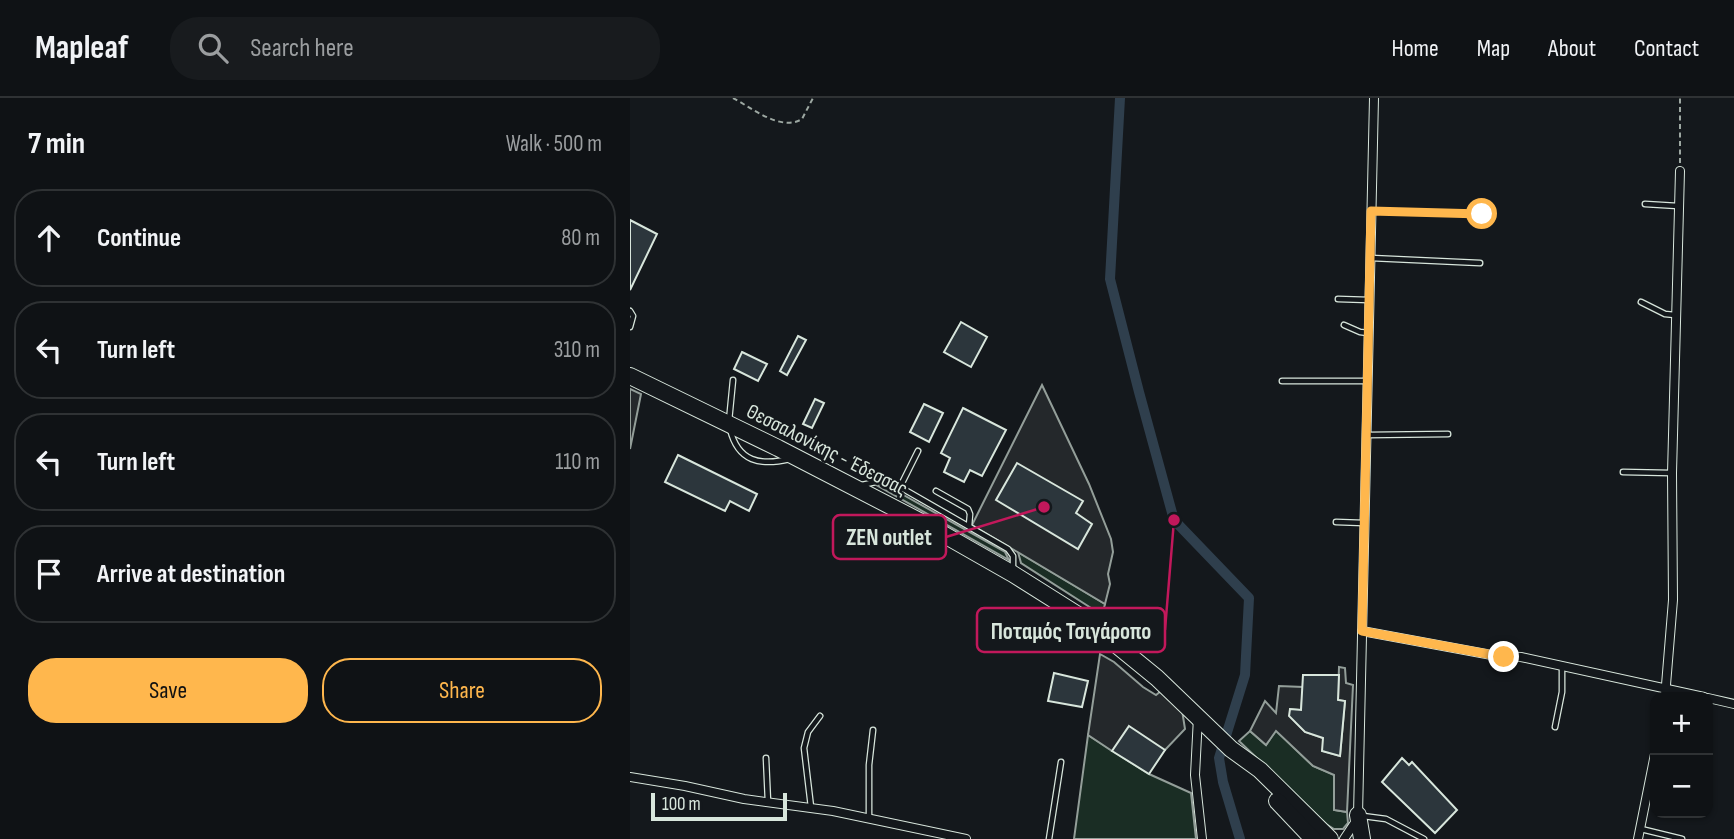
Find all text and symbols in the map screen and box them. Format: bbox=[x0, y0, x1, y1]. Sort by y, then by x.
search box bbox=[170, 17, 660, 80]
text: Mapleaf bbox=[35, 28, 128, 68]
icon: search bbox=[194, 29, 232, 67]
text: Search here bbox=[250, 33, 354, 64]
text: Home bbox=[1391, 34, 1439, 63]
text: Map bbox=[1477, 34, 1510, 63]
text: About bbox=[1548, 34, 1596, 63]
text: Contact bbox=[1634, 34, 1699, 63]
text: 7 min bbox=[28, 126, 85, 162]
text: Walk · 500 m bbox=[506, 130, 602, 158]
route start bbox=[1466, 198, 1497, 229]
icon: ahead bbox=[30, 219, 68, 257]
text: Continue bbox=[97, 223, 181, 254]
text: 80 m bbox=[561, 224, 600, 252]
icon: left bbox=[30, 331, 68, 369]
text: Turn left bbox=[97, 335, 175, 366]
text: 310 m bbox=[554, 336, 600, 364]
street label: Θεσσαλονίκης - Έδεσσας bbox=[742, 399, 912, 501]
icon: left bbox=[30, 443, 68, 481]
text: Turn left bbox=[97, 447, 175, 478]
text: 110 m bbox=[555, 448, 600, 476]
callout: ZEN outlet bbox=[833, 515, 946, 559]
text: ZEN outlet bbox=[846, 524, 932, 552]
icon: arrive bbox=[30, 555, 68, 593]
text: Arrive at destination bbox=[97, 559, 285, 590]
callout: Ποταμός Τσιγάροπο bbox=[977, 608, 1165, 652]
text: Ποταμός Τσιγάροπο bbox=[991, 618, 1151, 646]
route end bbox=[1488, 641, 1519, 672]
button: Save bbox=[28, 658, 308, 723]
button: Share bbox=[322, 658, 602, 723]
map controls bbox=[1650, 692, 1713, 818]
button: + bbox=[1650, 692, 1713, 755]
button: − bbox=[1650, 755, 1713, 818]
scale bar bbox=[651, 790, 788, 822]
text: 100 m bbox=[662, 793, 701, 816]

